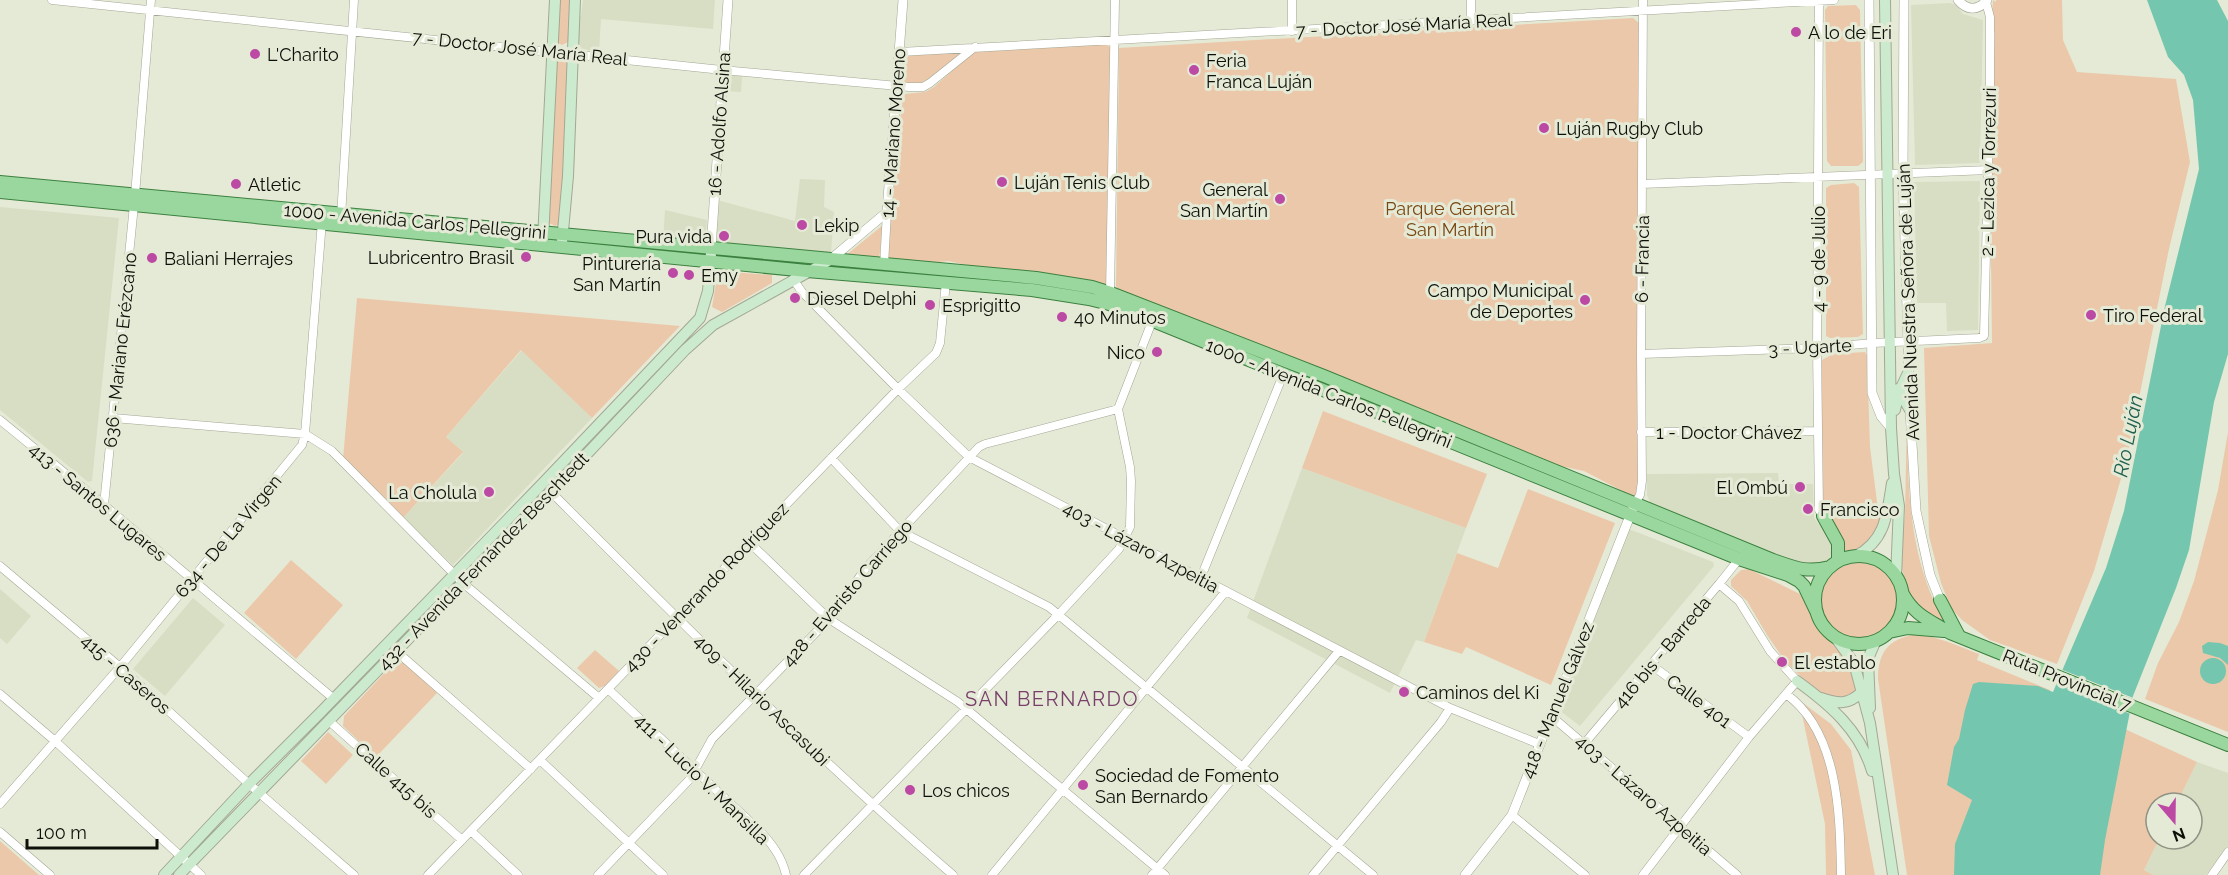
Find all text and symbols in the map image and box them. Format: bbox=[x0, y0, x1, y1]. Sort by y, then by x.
street label: 7 - Doctor José María Real bbox=[1295, 9, 1513, 41]
place label: A lo de Eri bbox=[1808, 22, 1892, 43]
marker: A lo de Eri bbox=[1789, 25, 1803, 39]
street label: 7 - Doctor José María Real bbox=[411, 26, 629, 70]
place label: L'Charito bbox=[267, 44, 339, 65]
marker: L'Charito bbox=[248, 47, 262, 61]
street label: 14 - Mariano Moreno bbox=[877, 47, 909, 218]
place label: Feria Franca Luján bbox=[1206, 50, 1312, 92]
street label: 16 - Adolfo Alsina bbox=[704, 52, 734, 196]
marker: Feria Franca Luján bbox=[1187, 63, 1201, 77]
street label: 2 - Lezica y Torrezuri bbox=[1976, 87, 2000, 257]
place label: Luján Rugby Club bbox=[1556, 118, 1703, 139]
marker: Luján Rugby Club bbox=[1537, 121, 1551, 135]
street label: Avenida Nuestra Señora de Luján bbox=[1893, 163, 1923, 441]
place label: Luján Tenis Club bbox=[1014, 172, 1150, 193]
place label: Atletic bbox=[248, 174, 301, 195]
marker: Luján Tenis Club bbox=[995, 175, 1009, 189]
marker: Atletic bbox=[229, 177, 243, 191]
place label: General San Martín bbox=[1180, 179, 1268, 221]
marker: General San Martín bbox=[1273, 192, 1287, 206]
park label: Parque General San Martín bbox=[1385, 198, 1515, 240]
street label: 1000 - Avenida Carlos Pellegrini bbox=[283, 199, 547, 243]
street label: 4 - 9 de Julio bbox=[1808, 206, 1829, 312]
place label: Lekip bbox=[814, 215, 859, 236]
street label: 6 - Francia bbox=[1631, 215, 1653, 303]
marker: Lekip bbox=[795, 218, 809, 232]
place label: Pura vida bbox=[635, 226, 712, 247]
marker: Pura vida bbox=[717, 229, 731, 243]
place label: Lubricentro Brasil bbox=[368, 247, 514, 268]
place label: Baliani Herrajes bbox=[164, 248, 293, 269]
marker: Lubricentro Brasil bbox=[519, 250, 533, 264]
street label: 636 - Mariano Erézcano bbox=[99, 251, 141, 449]
marker: Baliani Herrajes bbox=[145, 251, 159, 265]
place label: Pinturería San Martín bbox=[573, 253, 661, 295]
place label: Emy bbox=[701, 265, 738, 286]
marker: Pinturería San Martín bbox=[666, 266, 680, 280]
marker: Emy bbox=[682, 268, 696, 282]
place label: Campo Municipal de Deportes bbox=[1427, 280, 1573, 322]
place label: Diesel Delphi bbox=[807, 288, 916, 309]
marker: Diesel Delphi bbox=[788, 291, 802, 305]
marker: Campo Municipal de Deportes bbox=[1578, 293, 1592, 307]
place label: Esprigitto bbox=[942, 295, 1021, 316]
marker: Esprigitto bbox=[923, 298, 937, 312]
place label: Tiro Federal bbox=[2103, 305, 2203, 326]
place label: 40 Minutos bbox=[1074, 307, 1166, 328]
marker: Tiro Federal bbox=[2084, 308, 2098, 322]
marker: 40 Minutos bbox=[1055, 310, 1069, 324]
street label: 1000 - Avenida Carlos Pellegrini bbox=[1203, 334, 1455, 452]
street label: 3 - Ugarte bbox=[1768, 334, 1853, 360]
place label: Nico bbox=[1107, 342, 1145, 363]
marker: Nico bbox=[1150, 345, 1164, 359]
water label: Río Luján bbox=[2108, 393, 2148, 479]
street label: 1 - Doctor Chávez bbox=[1656, 422, 1802, 443]
street label: 413 - Santos Lugares bbox=[25, 439, 171, 566]
street label: 432 - Avenida Fernández Beschtedt bbox=[373, 448, 593, 674]
street label: 634 - De La Virgen bbox=[171, 470, 285, 602]
place label: El Ombú bbox=[1716, 477, 1788, 498]
marker: El Ombú bbox=[1793, 480, 1807, 494]
place label: La Cholula bbox=[388, 482, 477, 503]
marker: La Cholula bbox=[482, 485, 496, 499]
street label: 403 - Lázaro Azpeitia bbox=[1060, 497, 1222, 597]
street label: 430 - Venerando Rodríguez bbox=[620, 498, 793, 676]
place label: Francisco bbox=[1820, 499, 1900, 520]
marker: Francisco bbox=[1801, 502, 1815, 516]
street label: 428 - Evaristo Carriego bbox=[778, 515, 917, 671]
street label: 416 bis - Barreda bbox=[1609, 592, 1715, 712]
street label: 418 - Manuel Gálvez bbox=[1516, 619, 1598, 781]
street label: 415 - Caseros bbox=[77, 630, 175, 719]
street label: 409 - Hilario Ascasubi bbox=[690, 630, 834, 770]
street label: Ruta Provincial 7 bbox=[2000, 645, 2135, 715]
place label: El establo bbox=[1794, 652, 1876, 673]
marker: El establo bbox=[1775, 655, 1789, 669]
street label: Calle 401 bbox=[1662, 670, 1736, 732]
place label: Caminos del Ki bbox=[1416, 682, 1539, 703]
marker: Caminos del Ki bbox=[1397, 685, 1411, 699]
district label: SAN BERNARDO bbox=[965, 687, 1139, 711]
street label: 411 - Lucio V. Mansilla bbox=[630, 709, 774, 849]
street label: 403 - Lázaro Azpeitia bbox=[1572, 730, 1716, 860]
street label: Calle 415 bis bbox=[351, 738, 441, 822]
place label: Sociedad de Fomento San Bernardo bbox=[1095, 765, 1279, 807]
marker: Sociedad de Fomento San Bernardo bbox=[1076, 778, 1090, 792]
place label: Los chicos bbox=[922, 780, 1010, 801]
marker: Los chicos bbox=[903, 783, 917, 797]
north arrow bbox=[2144, 791, 2204, 851]
scale bar bbox=[27, 812, 158, 850]
text: 100 m bbox=[36, 822, 87, 843]
text: N bbox=[2170, 824, 2188, 846]

